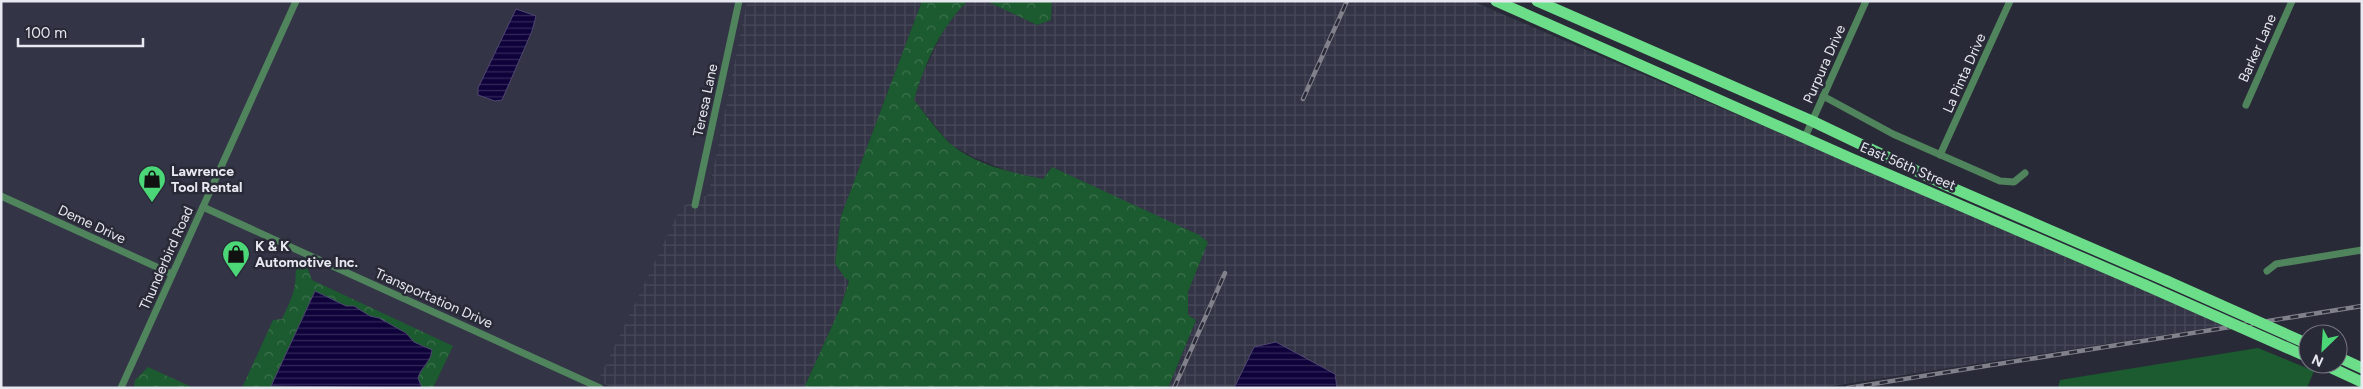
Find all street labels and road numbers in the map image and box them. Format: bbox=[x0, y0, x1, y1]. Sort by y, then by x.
street label: Barker Lane bbox=[2235, 11, 2280, 85]
street label: Purpura Drive bbox=[1800, 22, 1850, 106]
street label: La Pinta Drive bbox=[1939, 30, 1990, 116]
street label: Teresa Lane bbox=[689, 62, 722, 138]
street label: East 56th Street bbox=[1857, 139, 1958, 194]
street label: Deme Drive bbox=[55, 201, 129, 248]
street label: Thunderbird Road bbox=[136, 204, 197, 313]
street label: Transportation Drive bbox=[372, 265, 496, 332]

